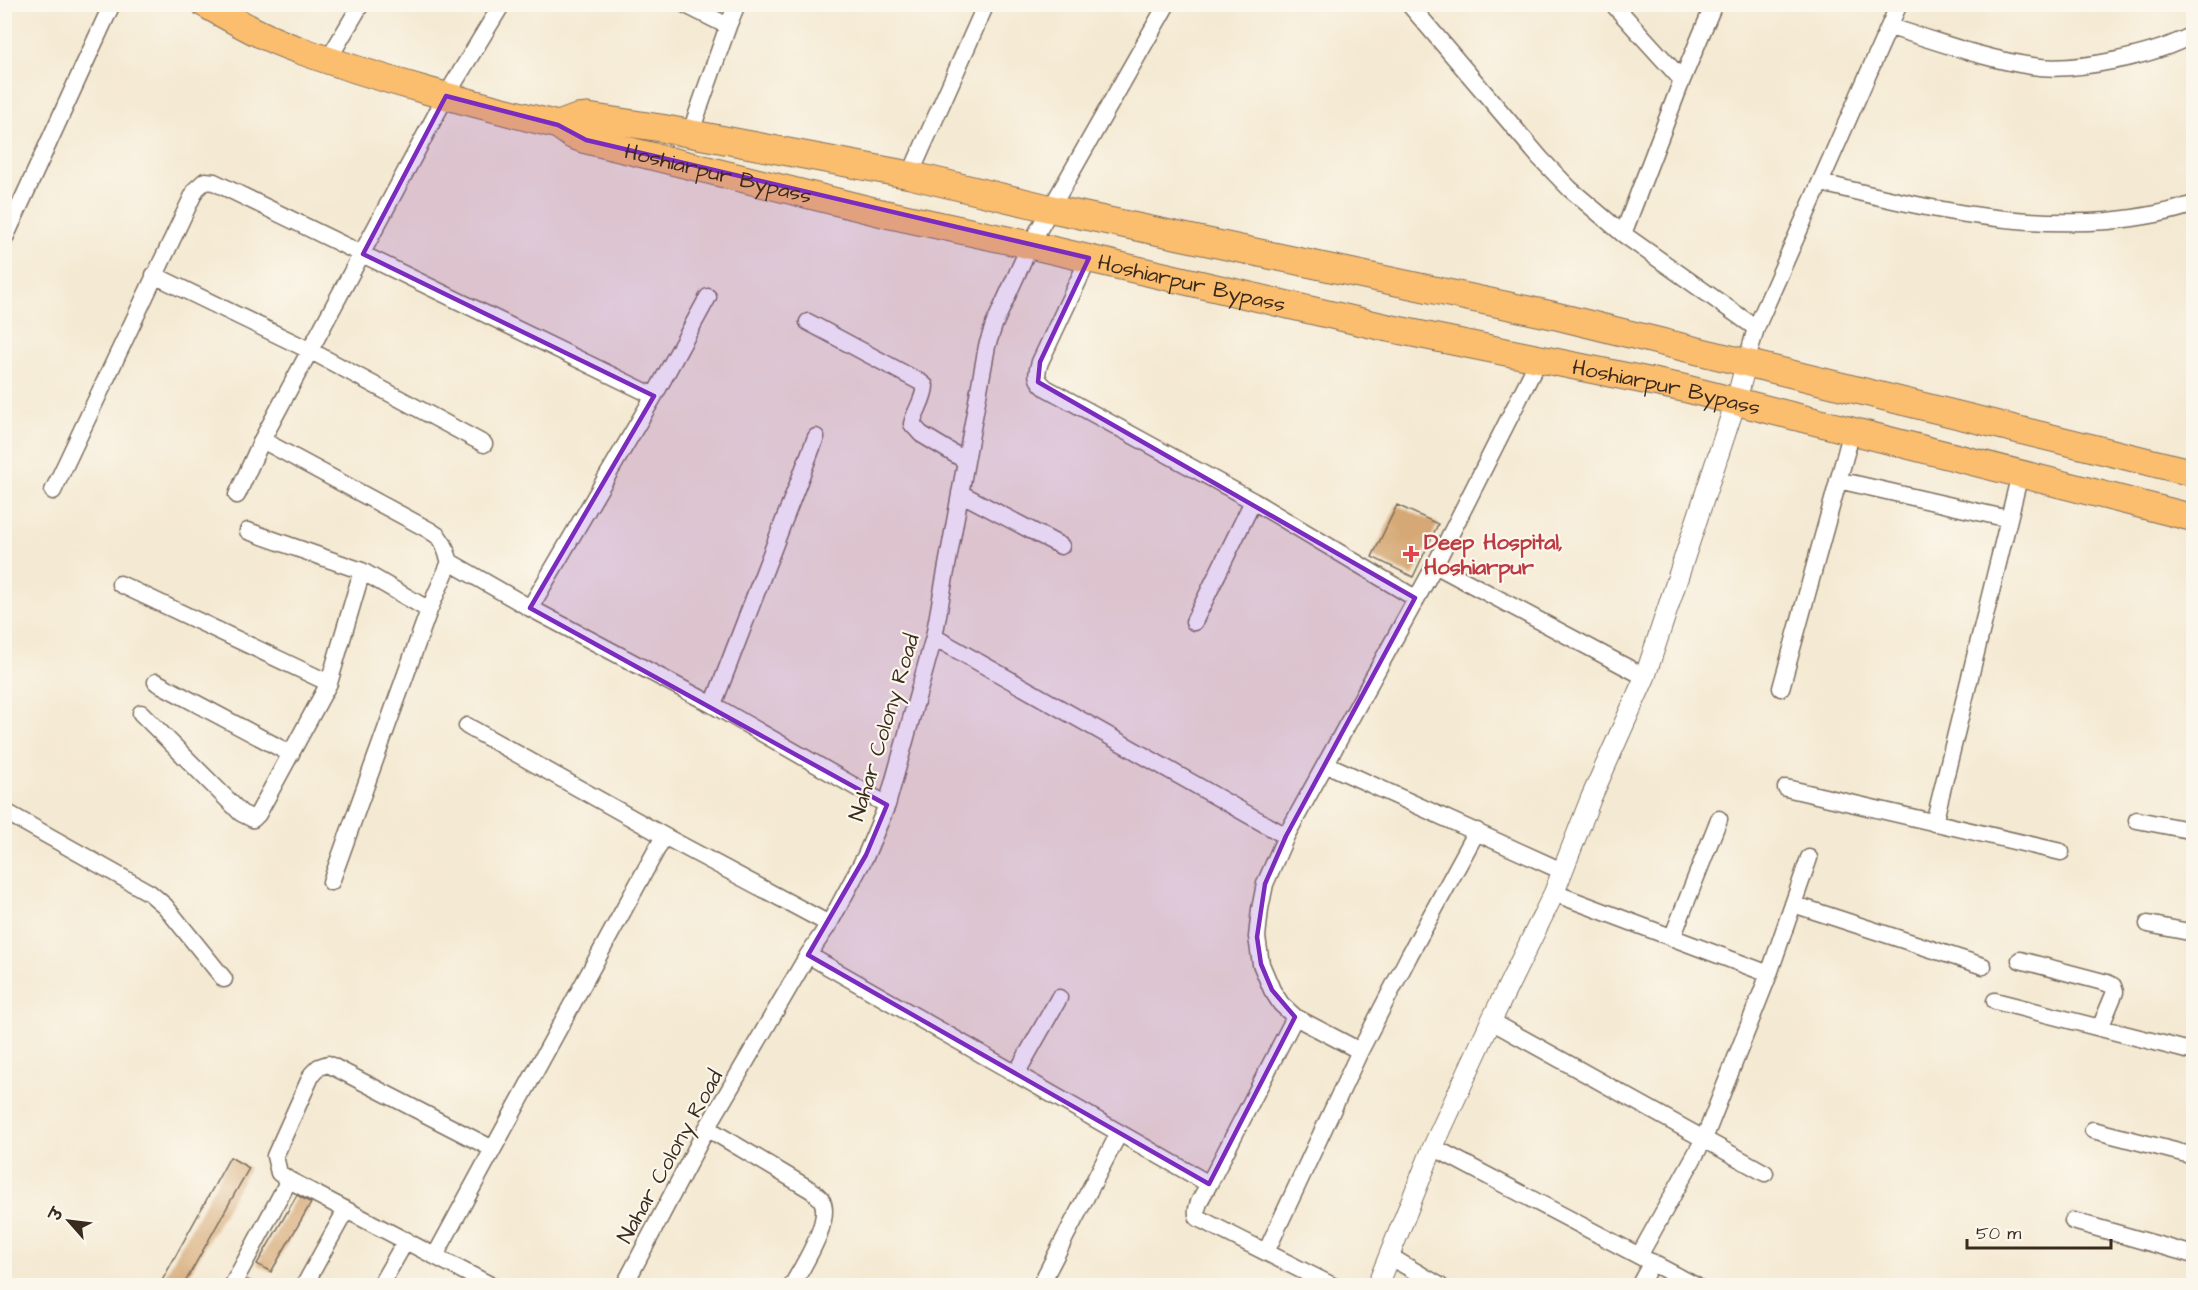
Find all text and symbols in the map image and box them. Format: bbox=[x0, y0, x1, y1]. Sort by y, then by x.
street label: Hoshiarpur Bypass bbox=[621, 136, 815, 212]
street label: Hoshiarpur Bypass bbox=[1094, 247, 1288, 321]
street label: Hoshiarpur Bypass bbox=[1569, 352, 1764, 424]
place label: Deep Hospital, Hoshiarpur bbox=[1424, 527, 1563, 583]
marker: Deep Hospital, Hoshiarpur bbox=[1402, 545, 1420, 563]
street label: Nahar Colony Road bbox=[841, 630, 929, 825]
street label: Nahar Colony Road bbox=[610, 1064, 732, 1250]
north arrow bbox=[39, 1191, 99, 1251]
text: उ bbox=[43, 1203, 69, 1226]
scale bar bbox=[1967, 1212, 2111, 1250]
text: 50 m bbox=[1976, 1221, 2021, 1246]

